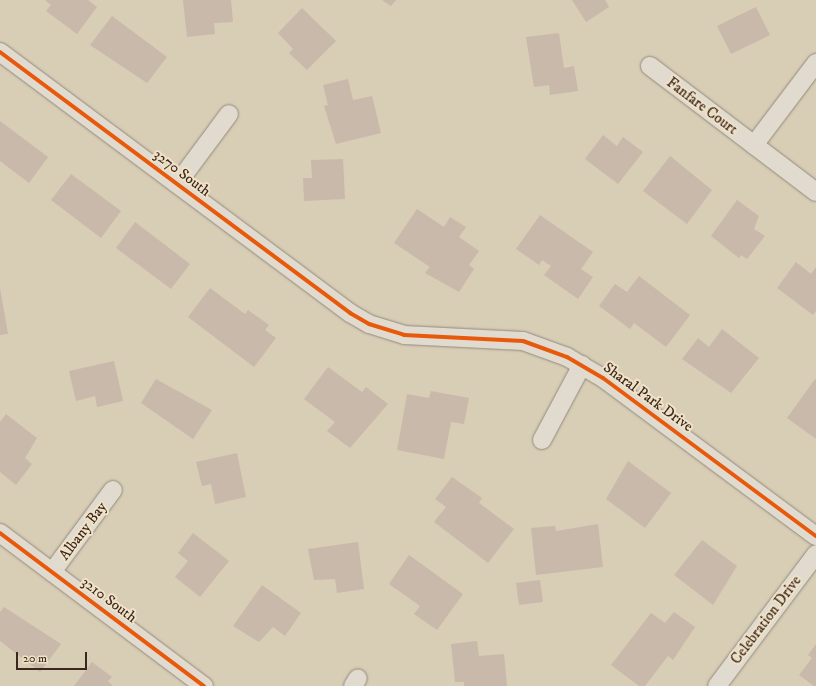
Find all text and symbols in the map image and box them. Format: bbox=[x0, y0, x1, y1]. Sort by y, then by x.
street label: Fanfare Court bbox=[663, 74, 741, 138]
street label: 3270 South bbox=[150, 146, 214, 200]
street label: Sharal Park Drive bbox=[600, 358, 696, 436]
street label: Albany Bay bbox=[55, 498, 111, 564]
street label: Celebration Drive bbox=[727, 572, 805, 668]
street label: 3210 South bbox=[78, 573, 140, 627]
scale bar bbox=[18, 644, 89, 670]
text: 20 m bbox=[23, 651, 47, 666]

